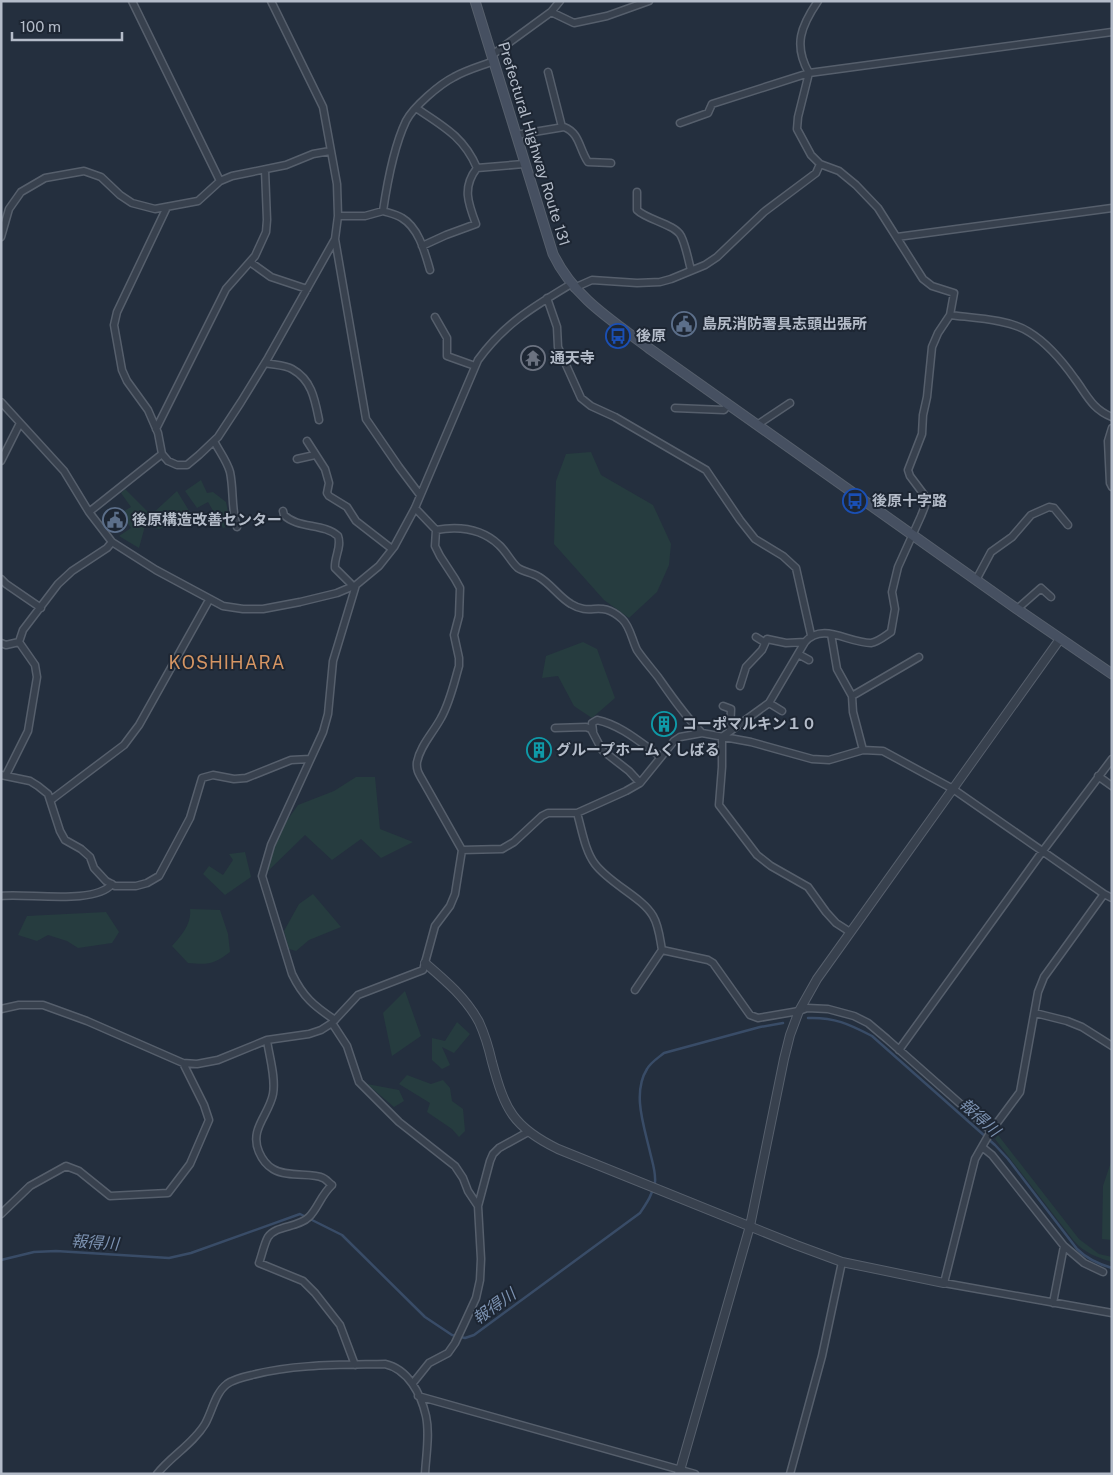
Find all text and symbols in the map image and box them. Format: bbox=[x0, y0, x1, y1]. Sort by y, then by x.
scale bar bbox=[12, 10, 122, 42]
text: 100 m bbox=[20, 18, 61, 35]
street label: Prefectural Highway Route 131 bbox=[495, 40, 574, 248]
public building icon: 島尻消防署具志頭出張所 bbox=[671, 311, 697, 337]
place label: 島尻消防署具志頭出張所 bbox=[702, 315, 867, 332]
bus stop icon: 後原 bbox=[605, 323, 631, 349]
place label: 後原 bbox=[636, 327, 666, 344]
temple icon: 通天寺 bbox=[520, 345, 546, 371]
place label: 通天寺 bbox=[550, 349, 595, 366]
bus stop icon: 後原十字路 bbox=[842, 488, 868, 514]
place label: 後原十字路 bbox=[872, 492, 947, 509]
public building icon: 後原構造改善センター bbox=[102, 507, 128, 533]
place label: 後原構造改善センター bbox=[132, 511, 282, 528]
district label: KOSHIHARA bbox=[169, 652, 285, 673]
building icon: コーポマルキン１０ bbox=[651, 711, 677, 737]
place label: コーポマルキン１０ bbox=[682, 715, 817, 732]
building icon: グループホームくしばる bbox=[526, 737, 552, 763]
place label: グループホームくしばる bbox=[556, 741, 720, 758]
water label: 報得川 bbox=[955, 1094, 1005, 1142]
water label: 報得川 bbox=[70, 1231, 122, 1254]
water label: 報得川 bbox=[469, 1283, 521, 1328]

